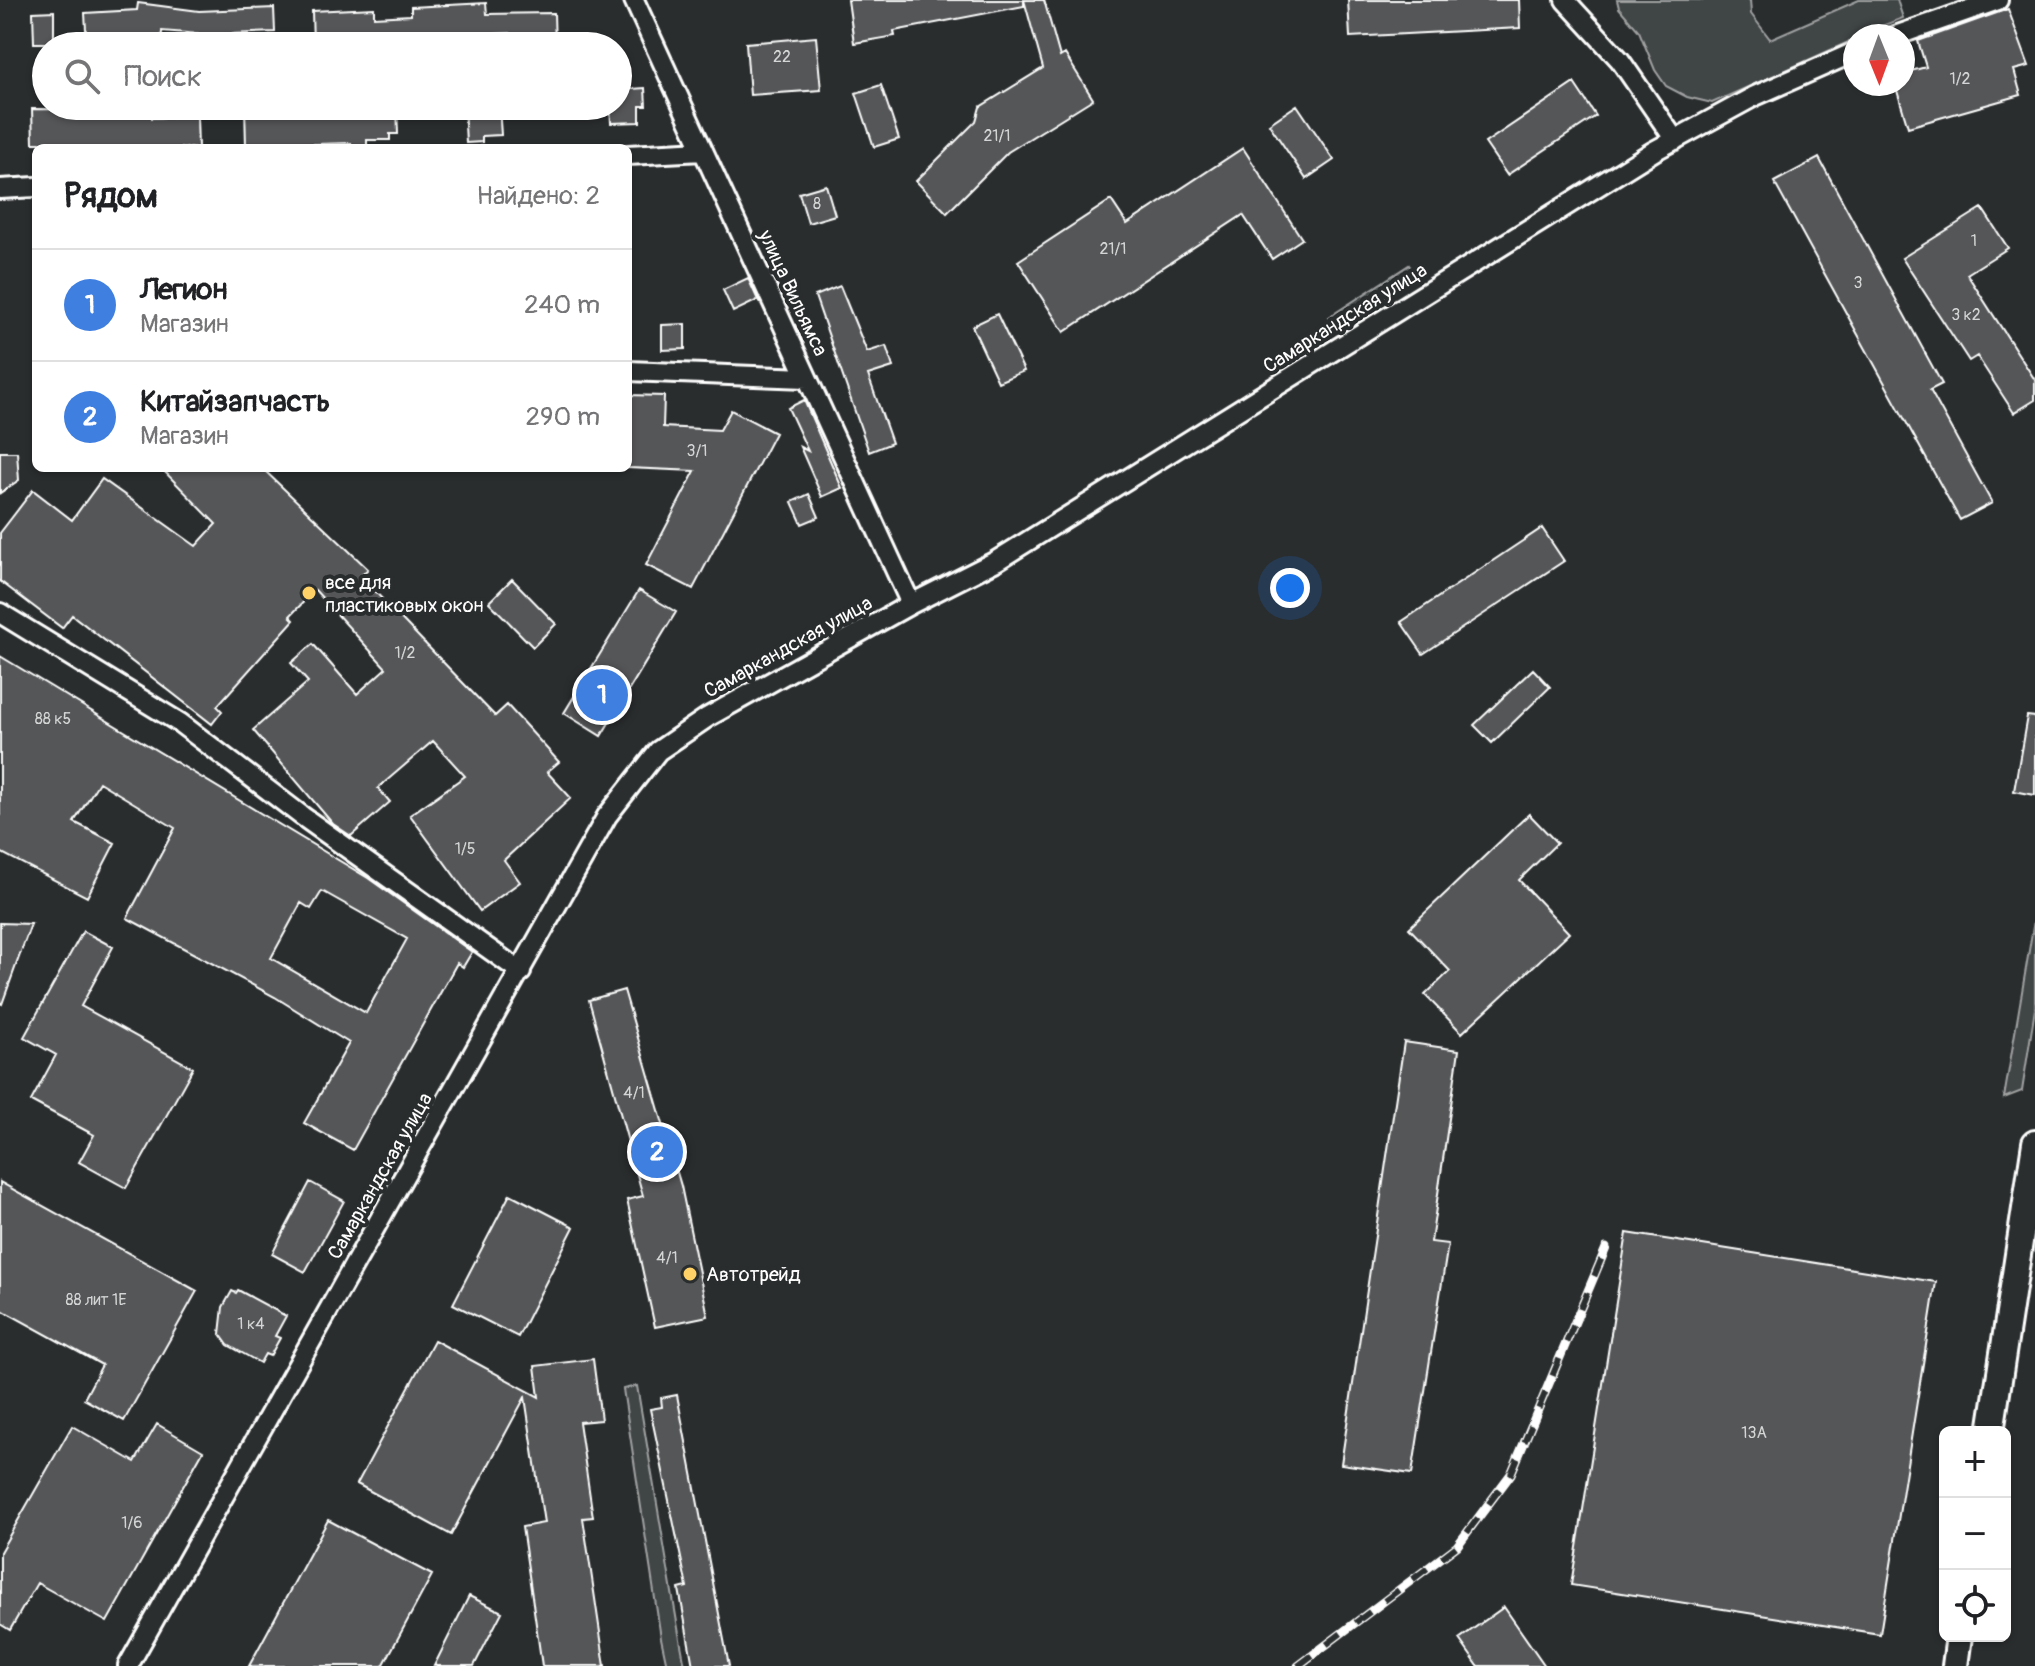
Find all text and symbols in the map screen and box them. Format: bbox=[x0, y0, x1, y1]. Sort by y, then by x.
north arrow bbox=[1843, 24, 1915, 96]
search box bbox=[32, 32, 632, 120]
house number: 22 bbox=[773, 47, 791, 67]
icon: search bbox=[60, 54, 104, 98]
text: Поиск bbox=[124, 58, 202, 95]
house number: 1/2 bbox=[1950, 69, 1971, 89]
house number: 21/1 bbox=[983, 126, 1011, 146]
text: Рядом bbox=[64, 175, 158, 218]
text: Найдено: 2 bbox=[476, 180, 600, 212]
house number: 8 bbox=[813, 194, 821, 214]
street label: улица Вильямса bbox=[752, 225, 833, 360]
house number: 1 bbox=[1971, 231, 1977, 251]
house number: 21/1 bbox=[1099, 239, 1127, 259]
street label: Самаркандская улица bbox=[1258, 257, 1432, 379]
text: Легион bbox=[140, 271, 227, 308]
house number: 3 bbox=[1854, 273, 1863, 293]
text: 1 bbox=[85, 289, 95, 321]
text: 240 m bbox=[524, 289, 600, 321]
house number: 3 к2 bbox=[1951, 305, 1981, 325]
text: Магазин bbox=[140, 308, 229, 340]
text: Китайзапчасть bbox=[140, 383, 330, 420]
text: 2 bbox=[83, 401, 97, 433]
text: 290 m bbox=[526, 401, 600, 433]
text: Магазин bbox=[140, 420, 229, 452]
house number: 3/1 bbox=[687, 441, 707, 461]
your location bbox=[1270, 568, 1310, 608]
place label: все для пластиковых окон bbox=[325, 570, 484, 618]
marker: все для пластиковых окон bbox=[300, 584, 318, 602]
street label: Самаркандская улица bbox=[700, 590, 876, 704]
house number: 1/2 bbox=[395, 643, 416, 663]
pin: 1 bbox=[576, 665, 628, 725]
house number: 88 к5 bbox=[35, 709, 71, 729]
house number: 1/5 bbox=[455, 839, 475, 859]
house number: 4/1 bbox=[623, 1083, 645, 1103]
street label: Самаркандская улица bbox=[322, 1088, 438, 1264]
pin: 2 bbox=[631, 1122, 683, 1182]
house number: 4/1 bbox=[656, 1248, 678, 1268]
place label: Автотрейд bbox=[706, 1262, 801, 1287]
marker: Автотрейд bbox=[681, 1265, 699, 1283]
house number: 88 лит 1Е bbox=[65, 1290, 127, 1310]
house number: 1 к4 bbox=[237, 1314, 265, 1334]
house number: 13А bbox=[1741, 1423, 1767, 1443]
map controls bbox=[1939, 1426, 2011, 1642]
button: + bbox=[1939, 1426, 2011, 1498]
button: − bbox=[1939, 1498, 2011, 1570]
house number: 1/6 bbox=[121, 1513, 143, 1533]
button: locate bbox=[1939, 1570, 2011, 1642]

